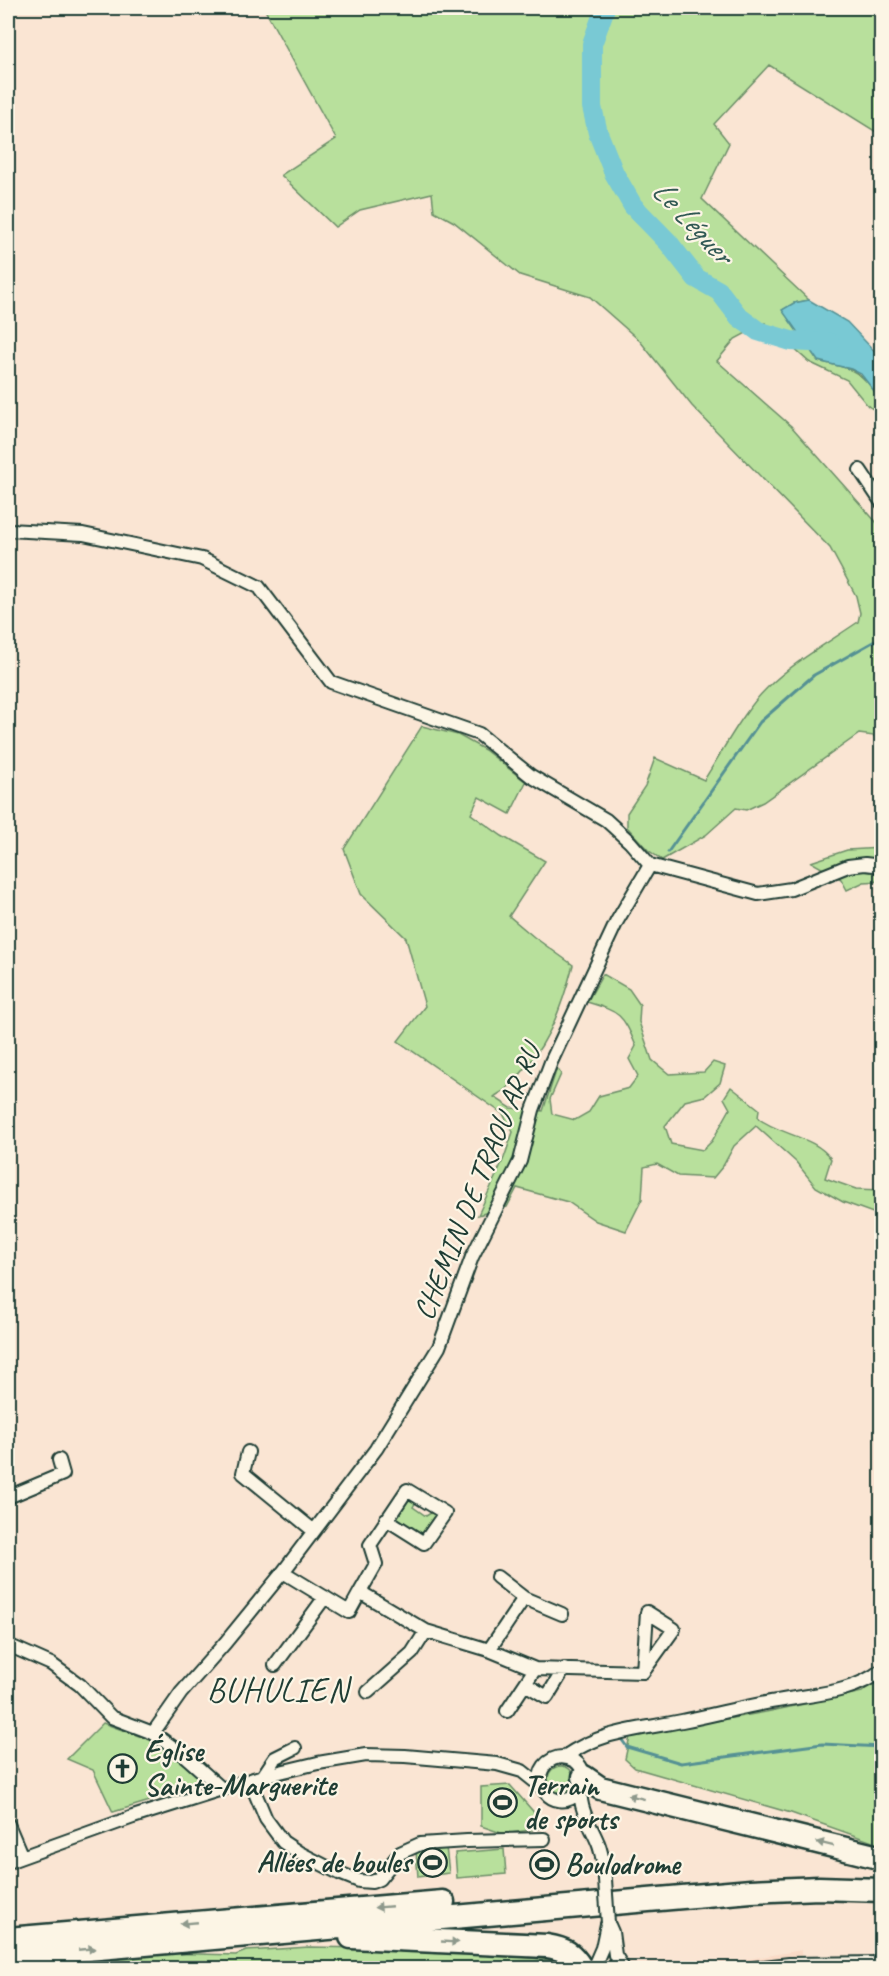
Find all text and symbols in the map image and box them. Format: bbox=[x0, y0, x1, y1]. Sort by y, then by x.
water label: Le Léguer bbox=[643, 170, 745, 276]
street label: CHEMIN DE TRAOU AR RU bbox=[404, 1035, 551, 1325]
district label: BUHULIEN bbox=[207, 1669, 353, 1711]
place label: Église Sainte-Marguerite bbox=[144, 1732, 338, 1804]
church icon: Église Sainte-Marguerite bbox=[107, 1752, 139, 1784]
place label: Terrain de sports bbox=[524, 1766, 621, 1838]
sports icon: Terrain de sports bbox=[487, 1786, 519, 1818]
one-way arrow bbox=[626, 1791, 645, 1801]
one-way arrow bbox=[816, 1838, 834, 1848]
place label: Allées de boules bbox=[257, 1843, 414, 1881]
place label: Boulodrome bbox=[565, 1845, 682, 1883]
sports icon: Allées de boules bbox=[416, 1846, 448, 1878]
sports icon: Boulodrome bbox=[528, 1848, 560, 1880]
one-way arrow bbox=[374, 1902, 393, 1912]
one-way arrow bbox=[179, 1918, 198, 1928]
one-way arrow bbox=[440, 1937, 459, 1946]
one-way arrow bbox=[77, 1944, 96, 1954]

